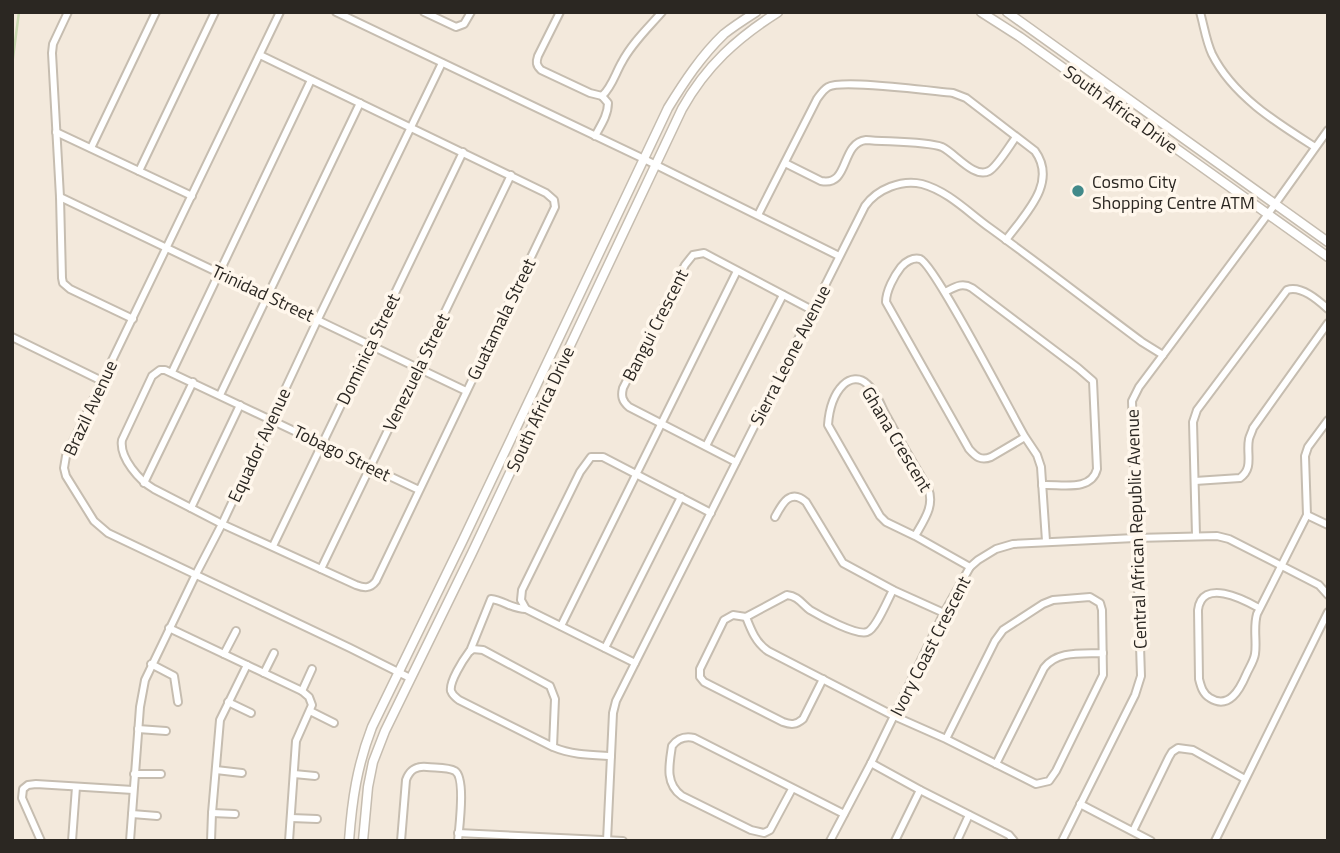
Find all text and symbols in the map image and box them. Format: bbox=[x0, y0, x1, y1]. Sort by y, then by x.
street label: South Africa Drive bbox=[1058, 58, 1184, 160]
place label: Cosmo City Shopping Centre ATM bbox=[1092, 168, 1255, 216]
marker: Cosmo City Shopping Centre ATM bbox=[1070, 183, 1086, 199]
street label: Guatamala Street bbox=[460, 253, 542, 385]
street label: Trinidad Street bbox=[207, 257, 319, 329]
street label: Bangui Crescent bbox=[615, 264, 695, 386]
street label: Sierra Leone Avenue bbox=[743, 280, 837, 430]
street label: Dominica Street bbox=[329, 288, 407, 409]
street label: Venezuela Street bbox=[376, 308, 457, 435]
street label: South Africa Drive bbox=[499, 342, 581, 476]
street label: Brazil Avenue bbox=[56, 356, 124, 460]
street label: Ghana Crescent bbox=[855, 381, 939, 497]
street label: Equador Avenue bbox=[221, 383, 297, 507]
street label: Central African Republic Avenue bbox=[1118, 409, 1154, 649]
street label: Tobago Street bbox=[289, 418, 396, 488]
street label: Ivory Coast Crescent bbox=[883, 571, 977, 721]

